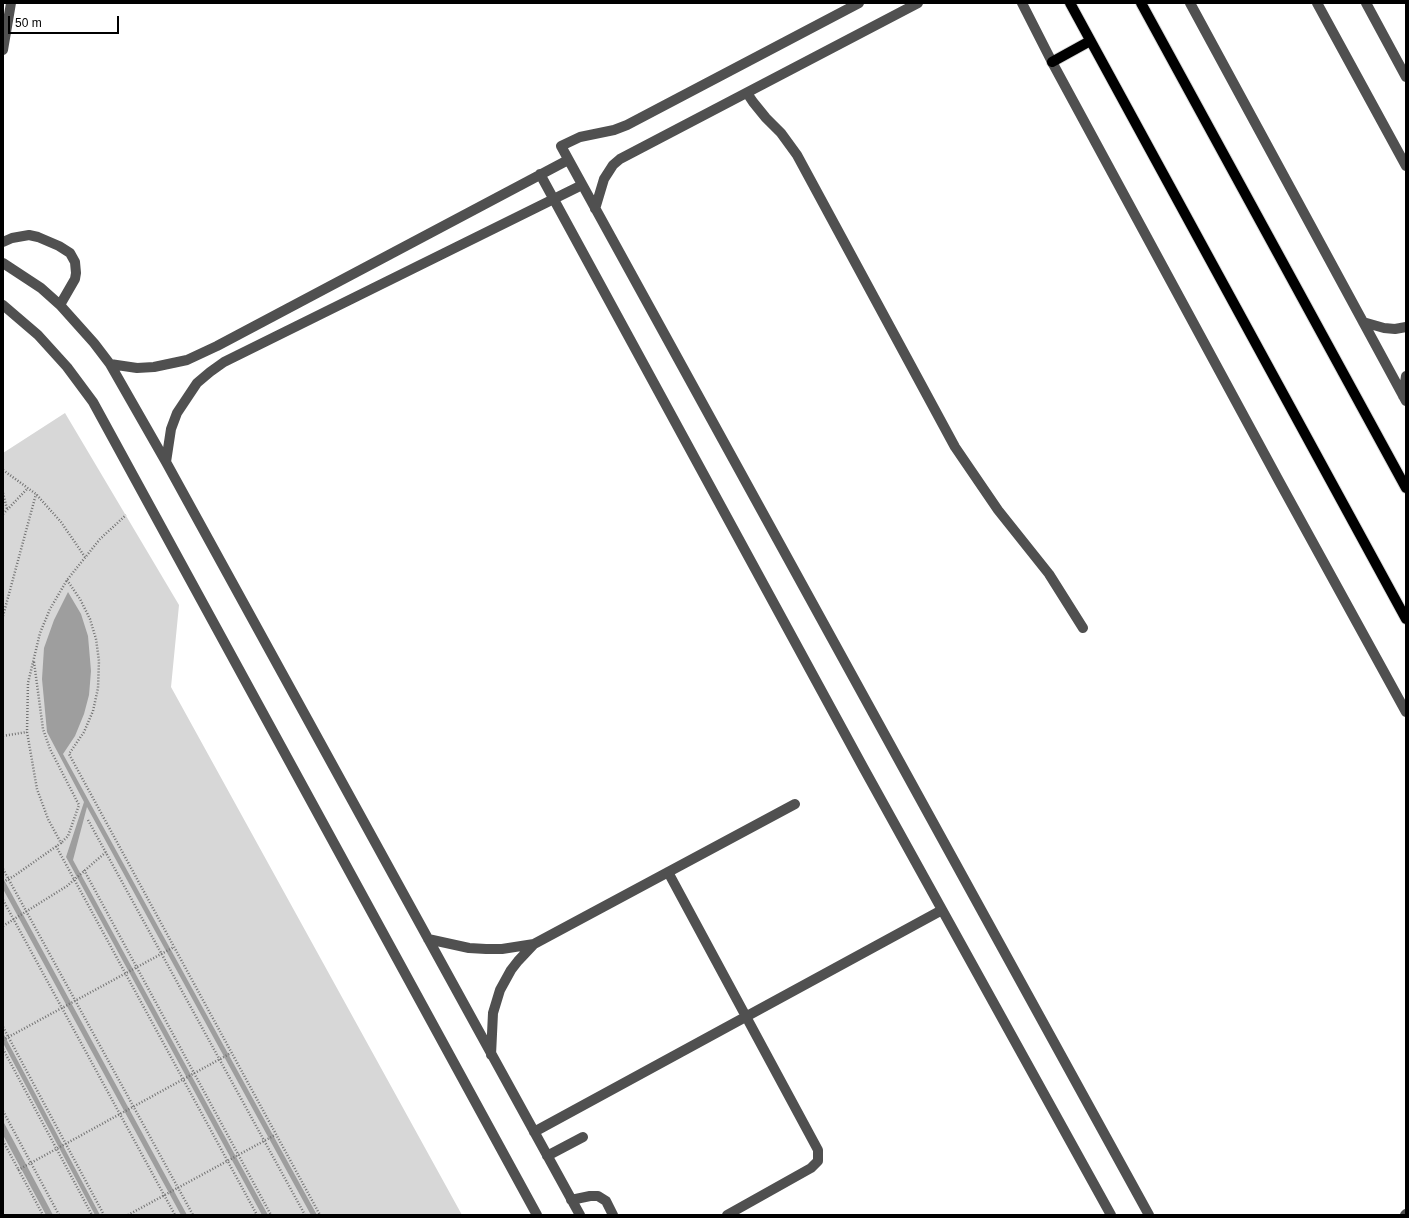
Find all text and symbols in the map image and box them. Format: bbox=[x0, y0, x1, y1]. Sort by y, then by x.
scale bar bbox=[10, 8, 121, 34]
text: 50 m bbox=[15, 16, 42, 30]

